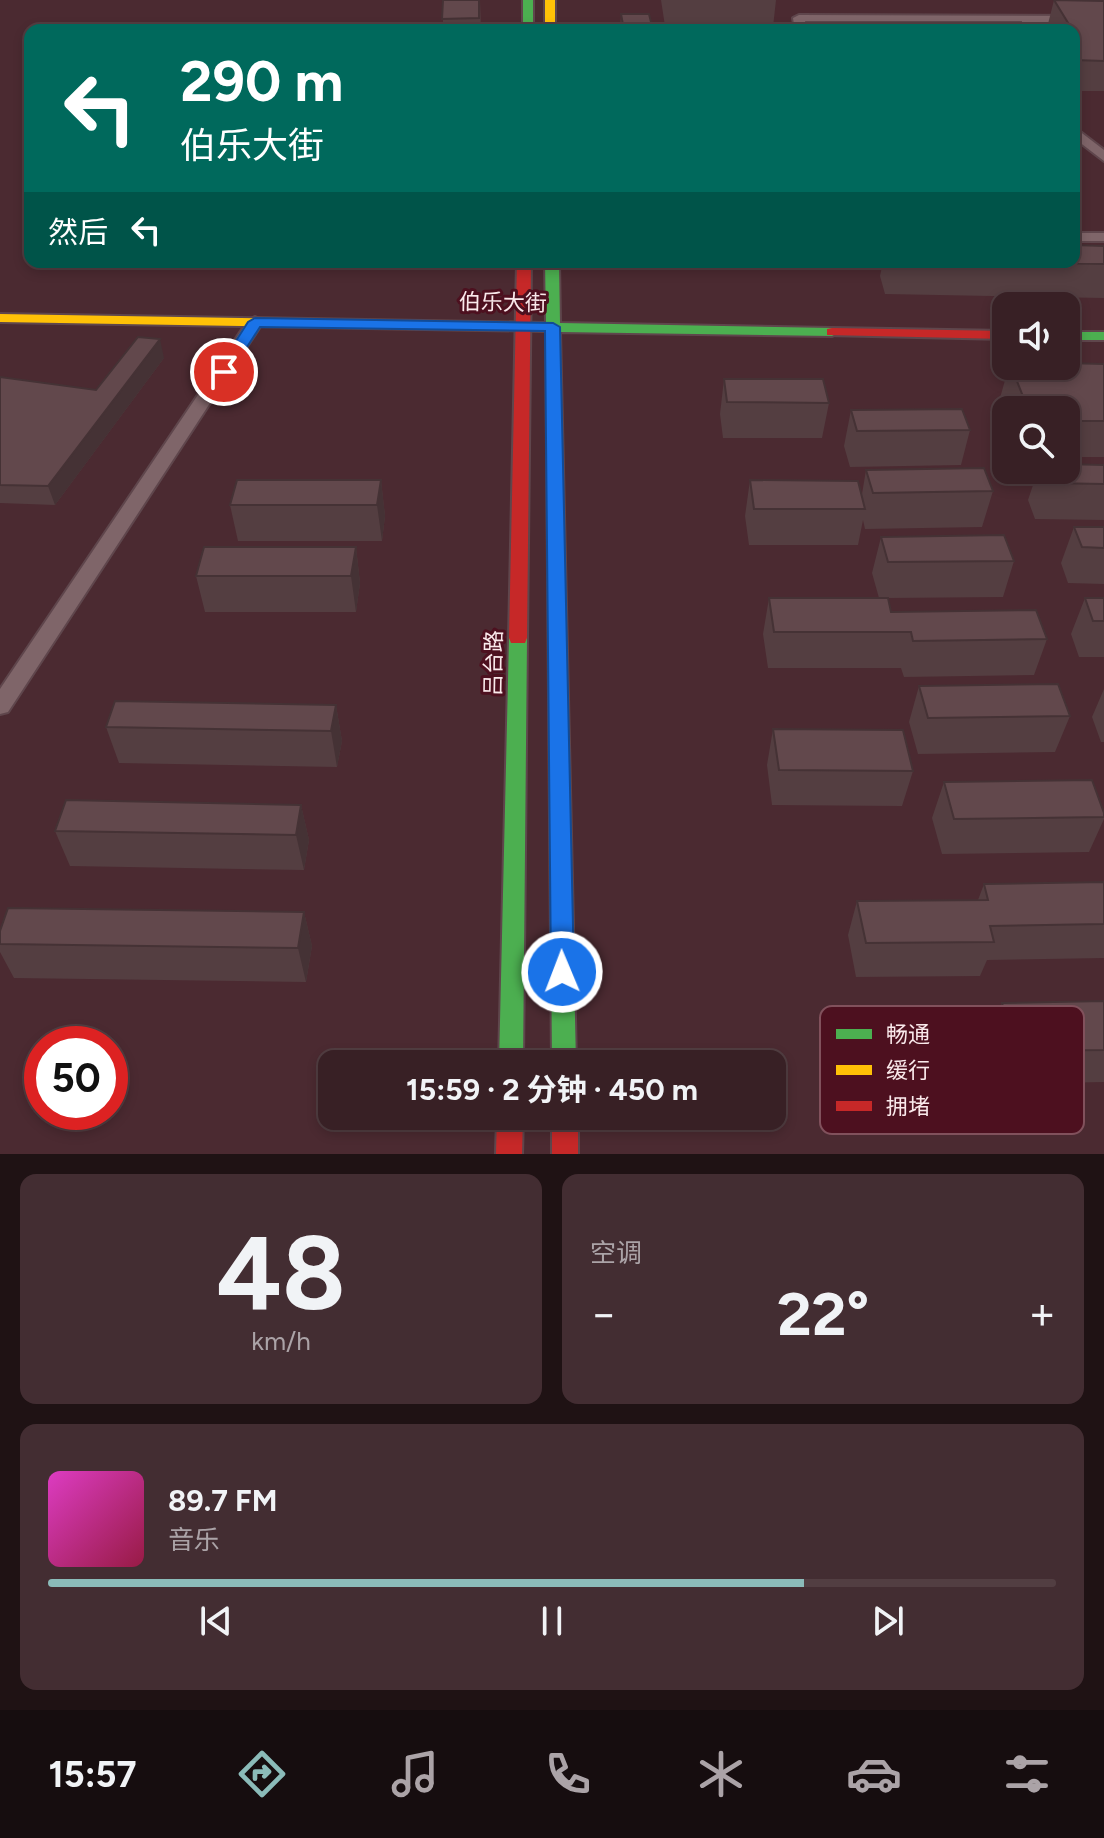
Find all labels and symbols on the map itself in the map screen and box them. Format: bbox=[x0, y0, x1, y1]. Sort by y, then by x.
street label: 伯乐大街 bbox=[459, 288, 547, 317]
pin bbox=[190, 338, 258, 406]
street label: 吕台路 bbox=[479, 630, 508, 696]
position arrow bbox=[520, 930, 604, 1014]
legend bbox=[820, 1006, 1084, 1134]
text: 畅通 bbox=[886, 1021, 930, 1048]
speed limit sign: 50 bbox=[24, 1026, 128, 1130]
text: 缓行 bbox=[886, 1057, 930, 1084]
text: 拥堵 bbox=[886, 1093, 930, 1120]

